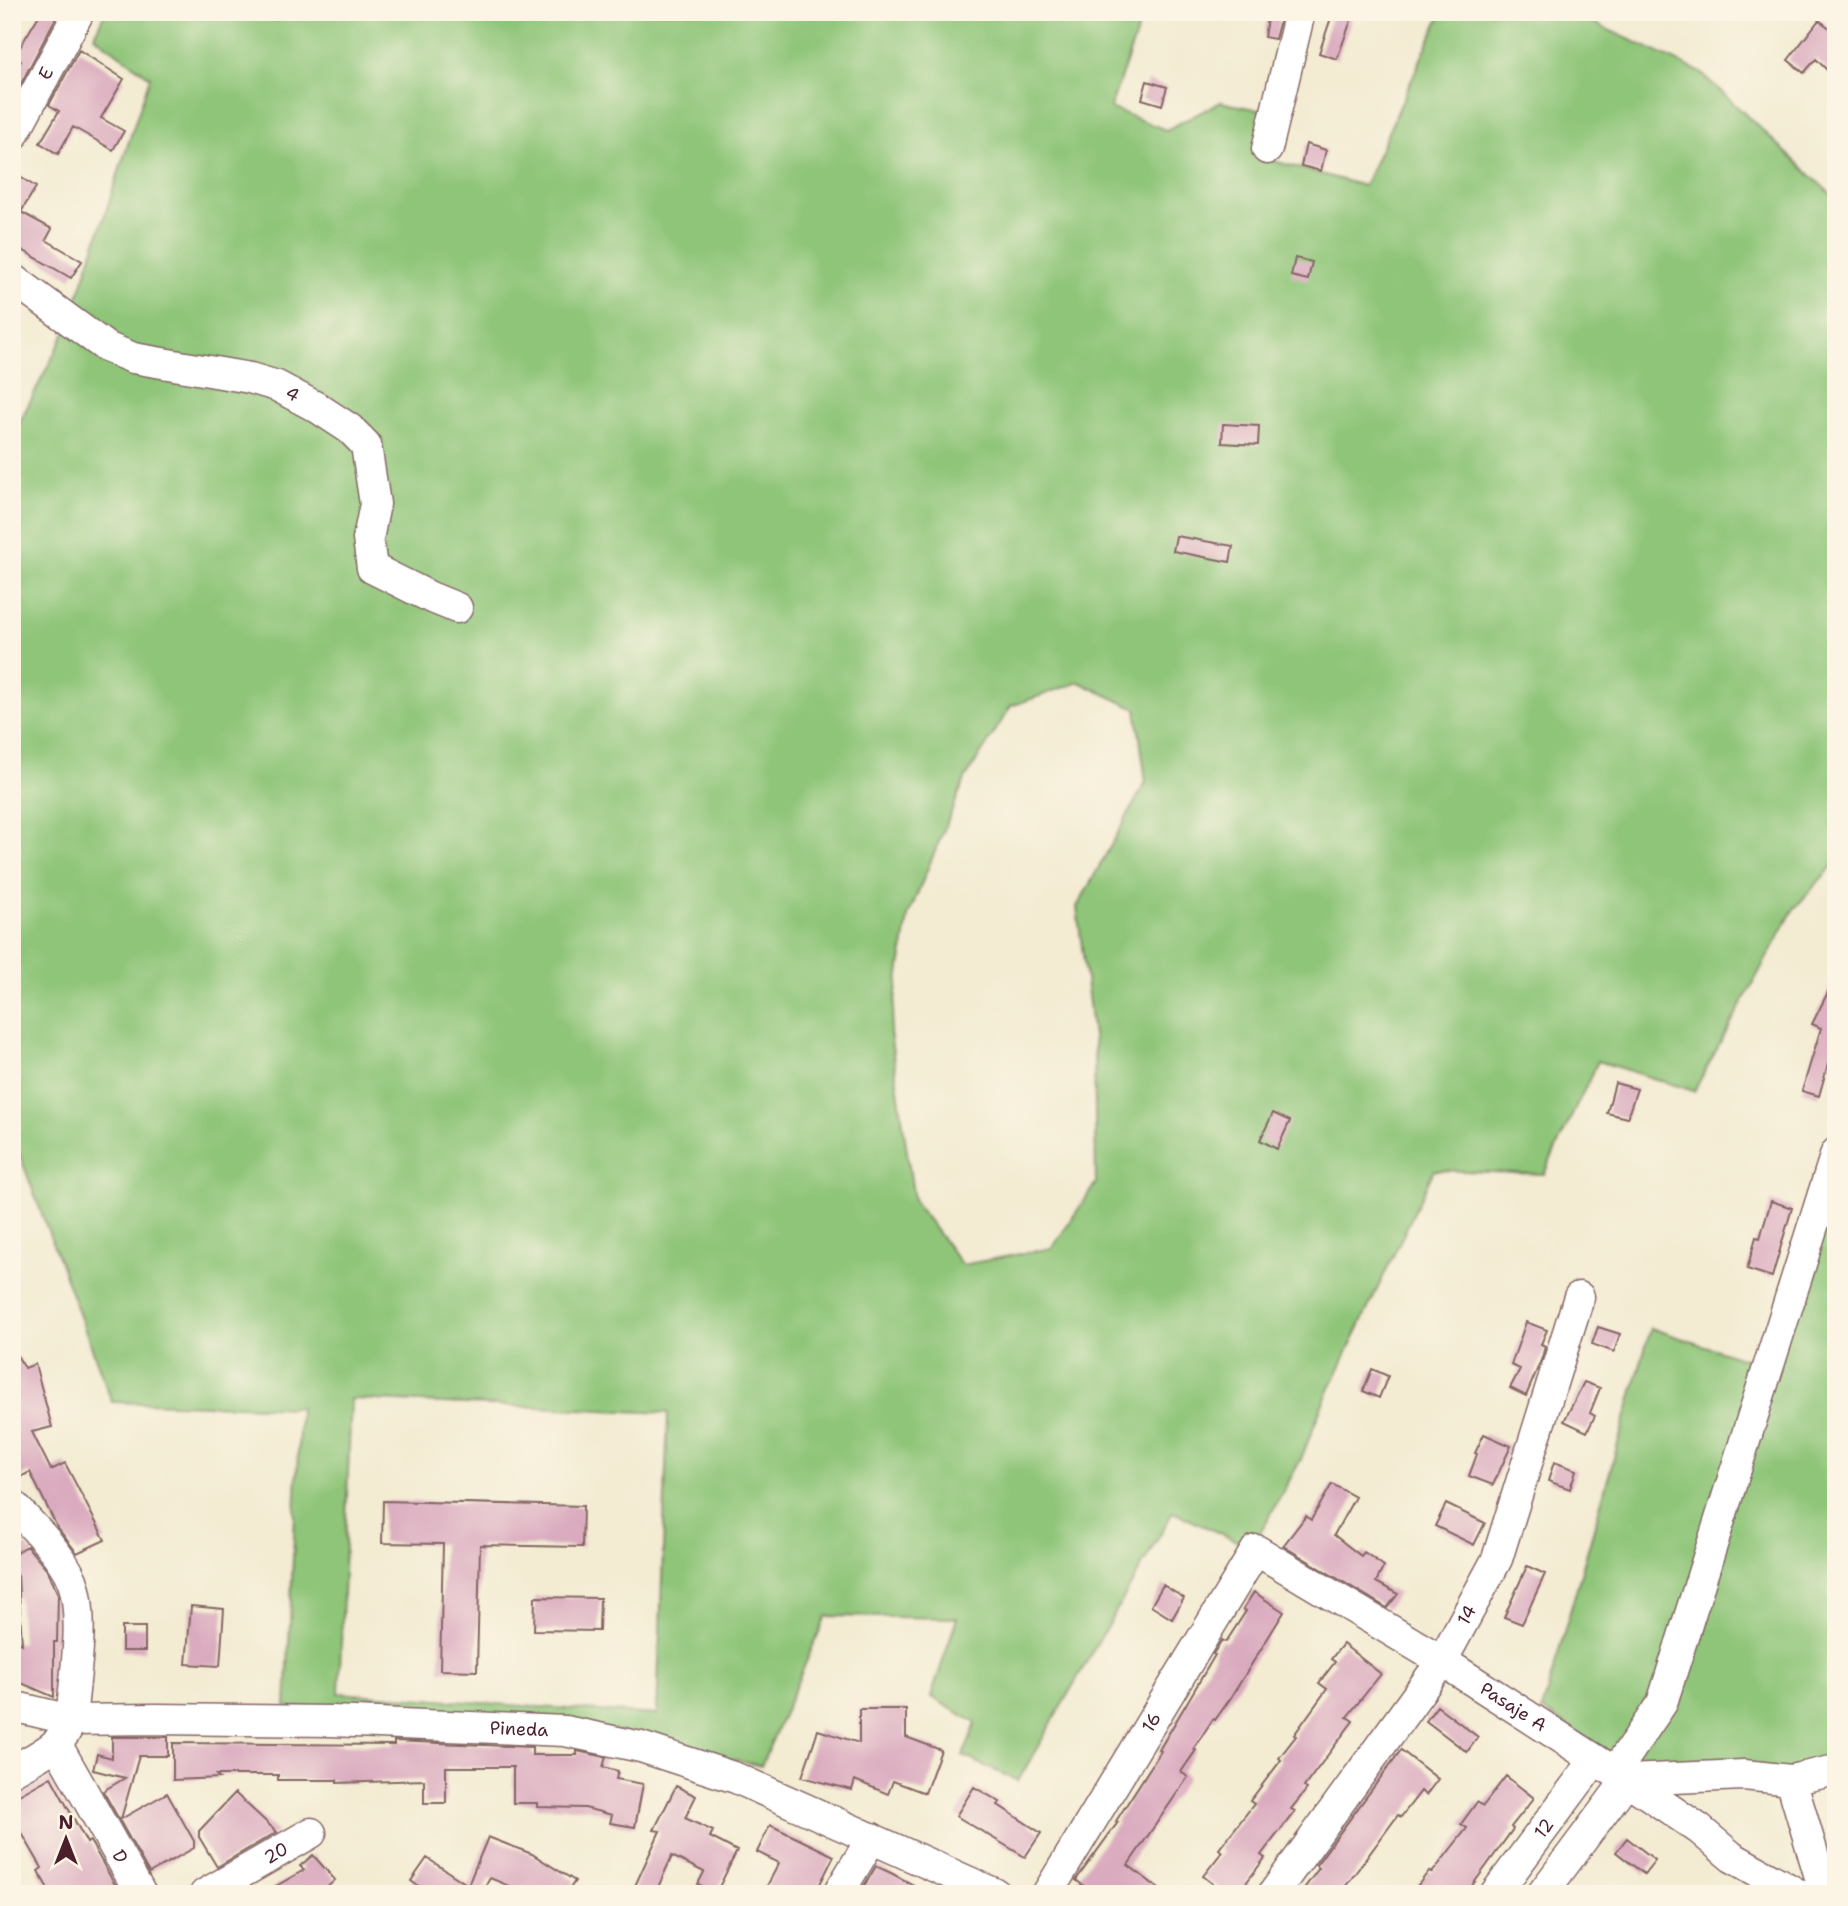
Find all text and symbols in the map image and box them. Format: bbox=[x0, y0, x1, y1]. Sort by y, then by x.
street label: E bbox=[33, 63, 59, 84]
street label: 4 bbox=[281, 381, 304, 408]
street label: 14 bbox=[1452, 1601, 1482, 1629]
street label: Pasaje A bbox=[1476, 1677, 1551, 1737]
street label: 16 bbox=[1136, 1708, 1167, 1737]
street label: Pineda bbox=[489, 1716, 549, 1742]
north arrow bbox=[32, 1804, 102, 1874]
text: N bbox=[58, 1810, 74, 1835]
street label: 12 bbox=[1529, 1813, 1559, 1843]
street label: 20 bbox=[259, 1837, 293, 1870]
street label: D bbox=[106, 1845, 133, 1868]

